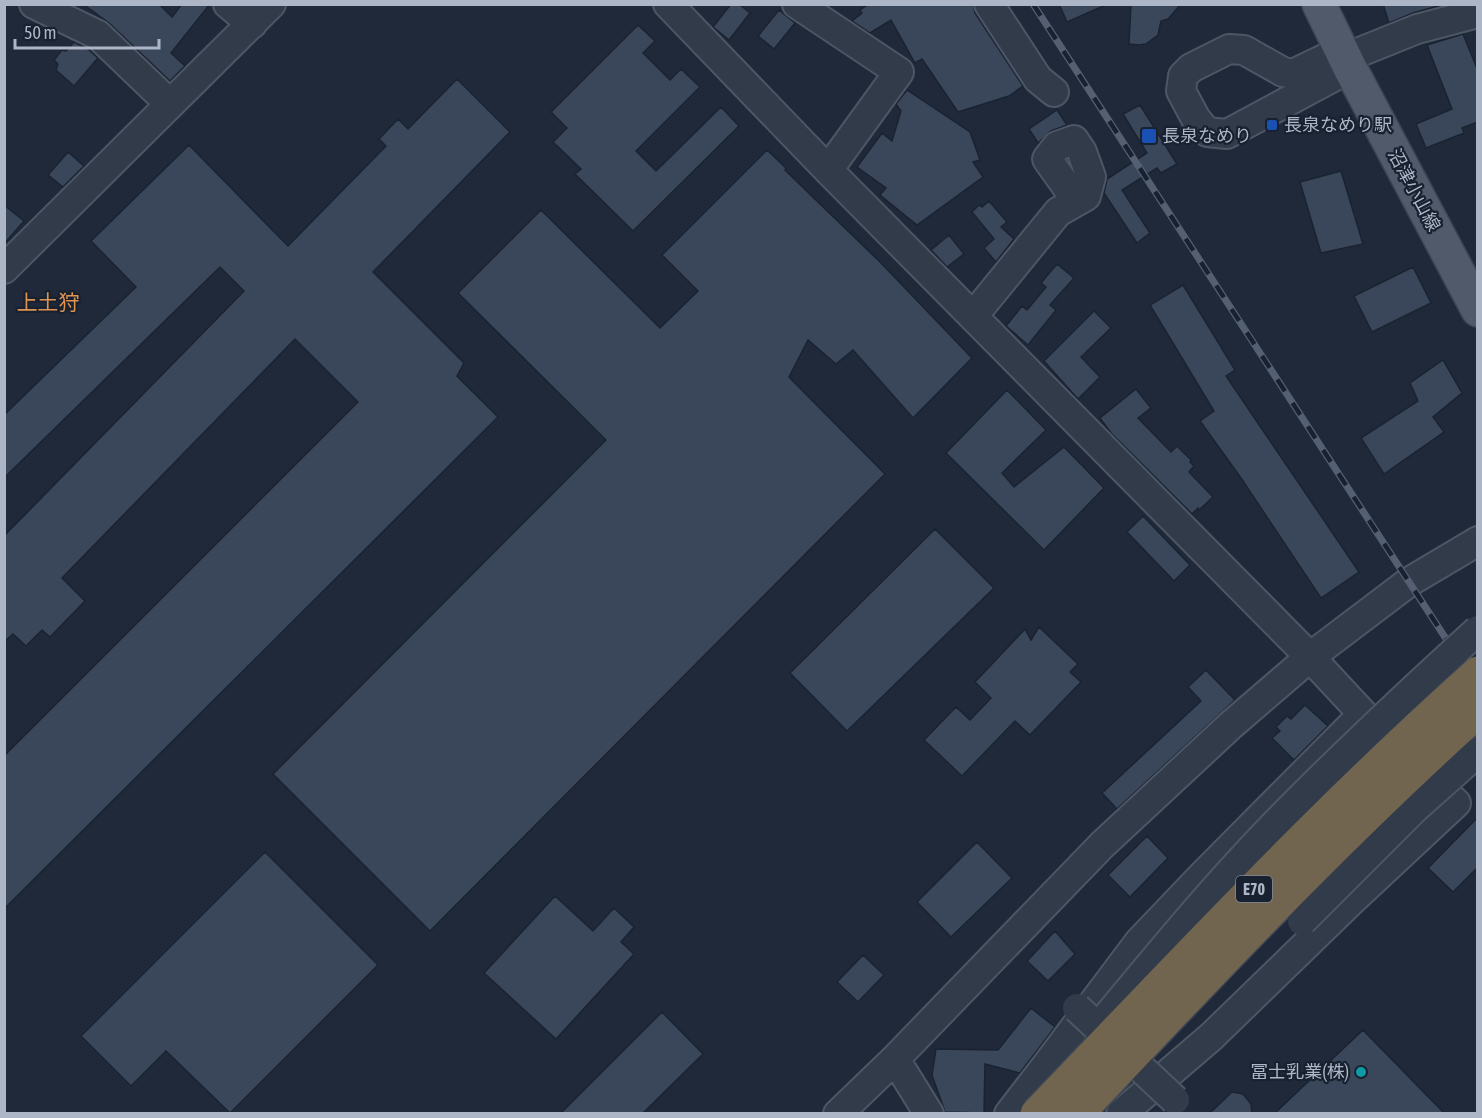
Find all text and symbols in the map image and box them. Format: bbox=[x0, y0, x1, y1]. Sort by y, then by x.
scale bar bbox=[15, 12, 159, 50]
text: 50 m bbox=[24, 22, 56, 43]
place label: 長泉なめり駅 bbox=[1284, 114, 1392, 135]
marker: 長泉なめり駅 bbox=[1265, 118, 1279, 132]
place label: 長泉なめり bbox=[1162, 125, 1252, 146]
marker: 長泉なめり bbox=[1140, 127, 1158, 145]
street label: 沼津小山線 bbox=[1384, 145, 1445, 234]
district label: 上土狩 bbox=[17, 290, 80, 314]
road number: E70 bbox=[1236, 876, 1272, 902]
place label: 冨士乳業(株) bbox=[1250, 1061, 1349, 1082]
marker: 冨士乳業(株) bbox=[1354, 1065, 1368, 1079]

